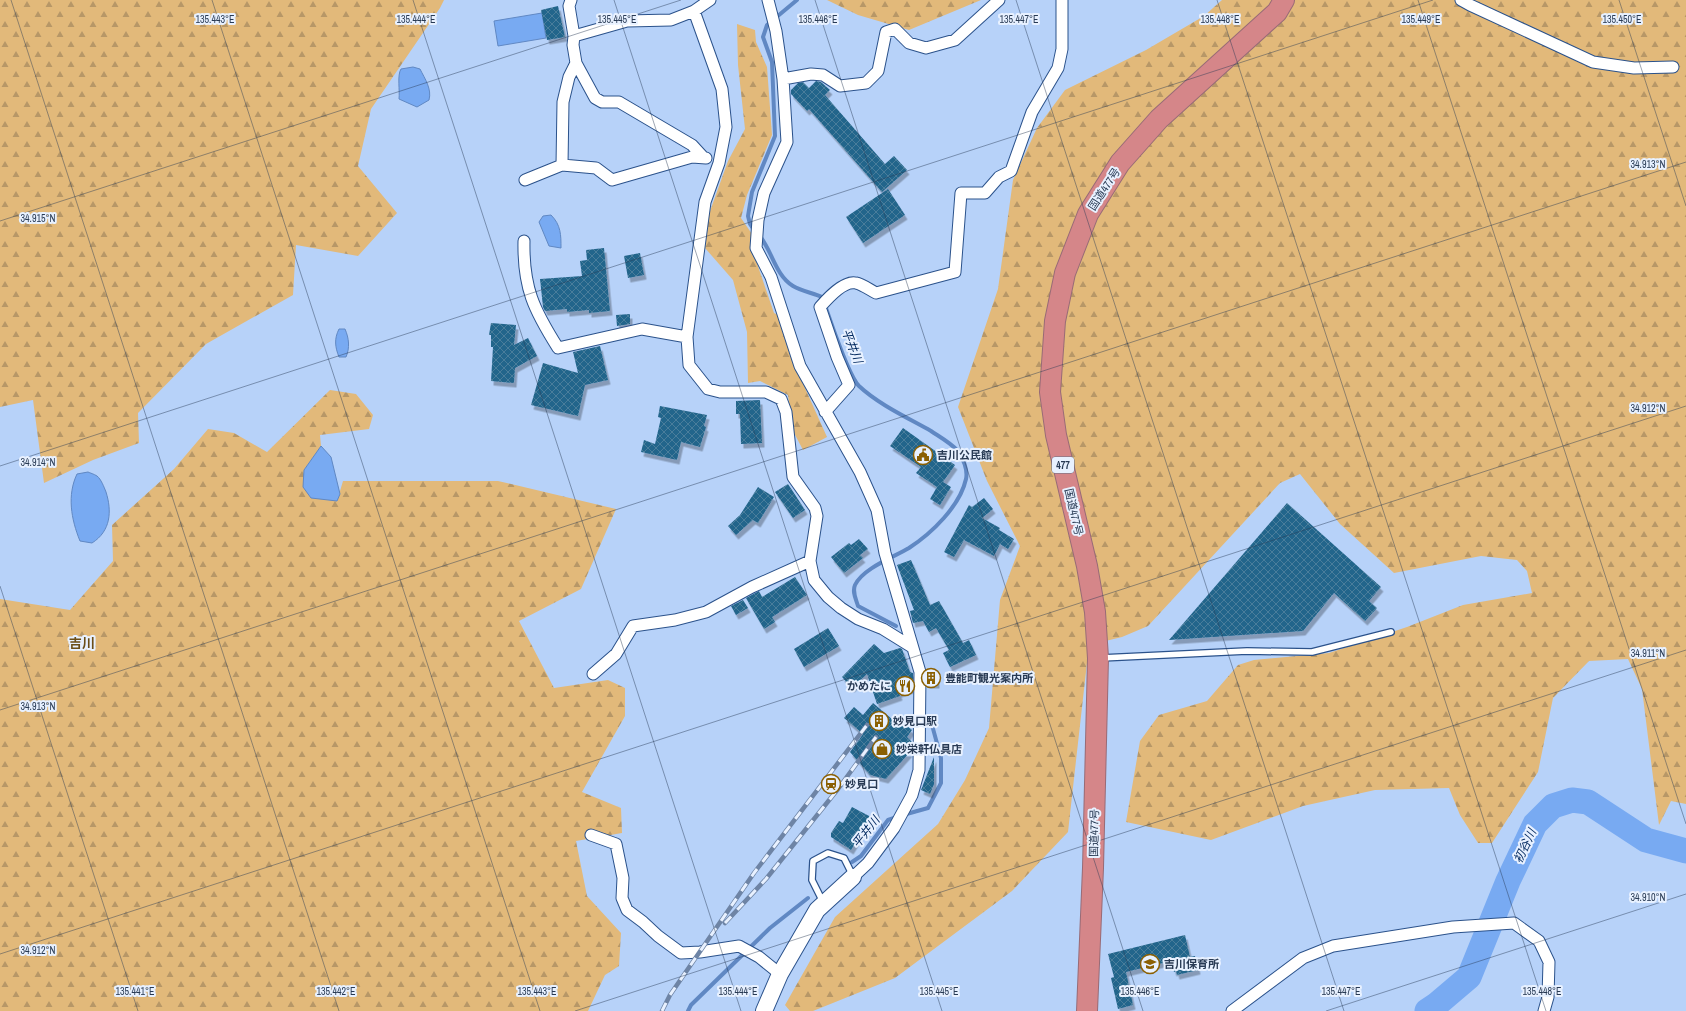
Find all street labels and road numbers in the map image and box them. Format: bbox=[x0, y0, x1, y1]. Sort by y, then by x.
street label: 国道477号 bbox=[1085, 165, 1123, 213]
road number: 477 bbox=[1052, 457, 1074, 473]
street label: 国道477号 bbox=[1062, 487, 1086, 537]
street label: 国道477号 bbox=[1087, 809, 1101, 857]

